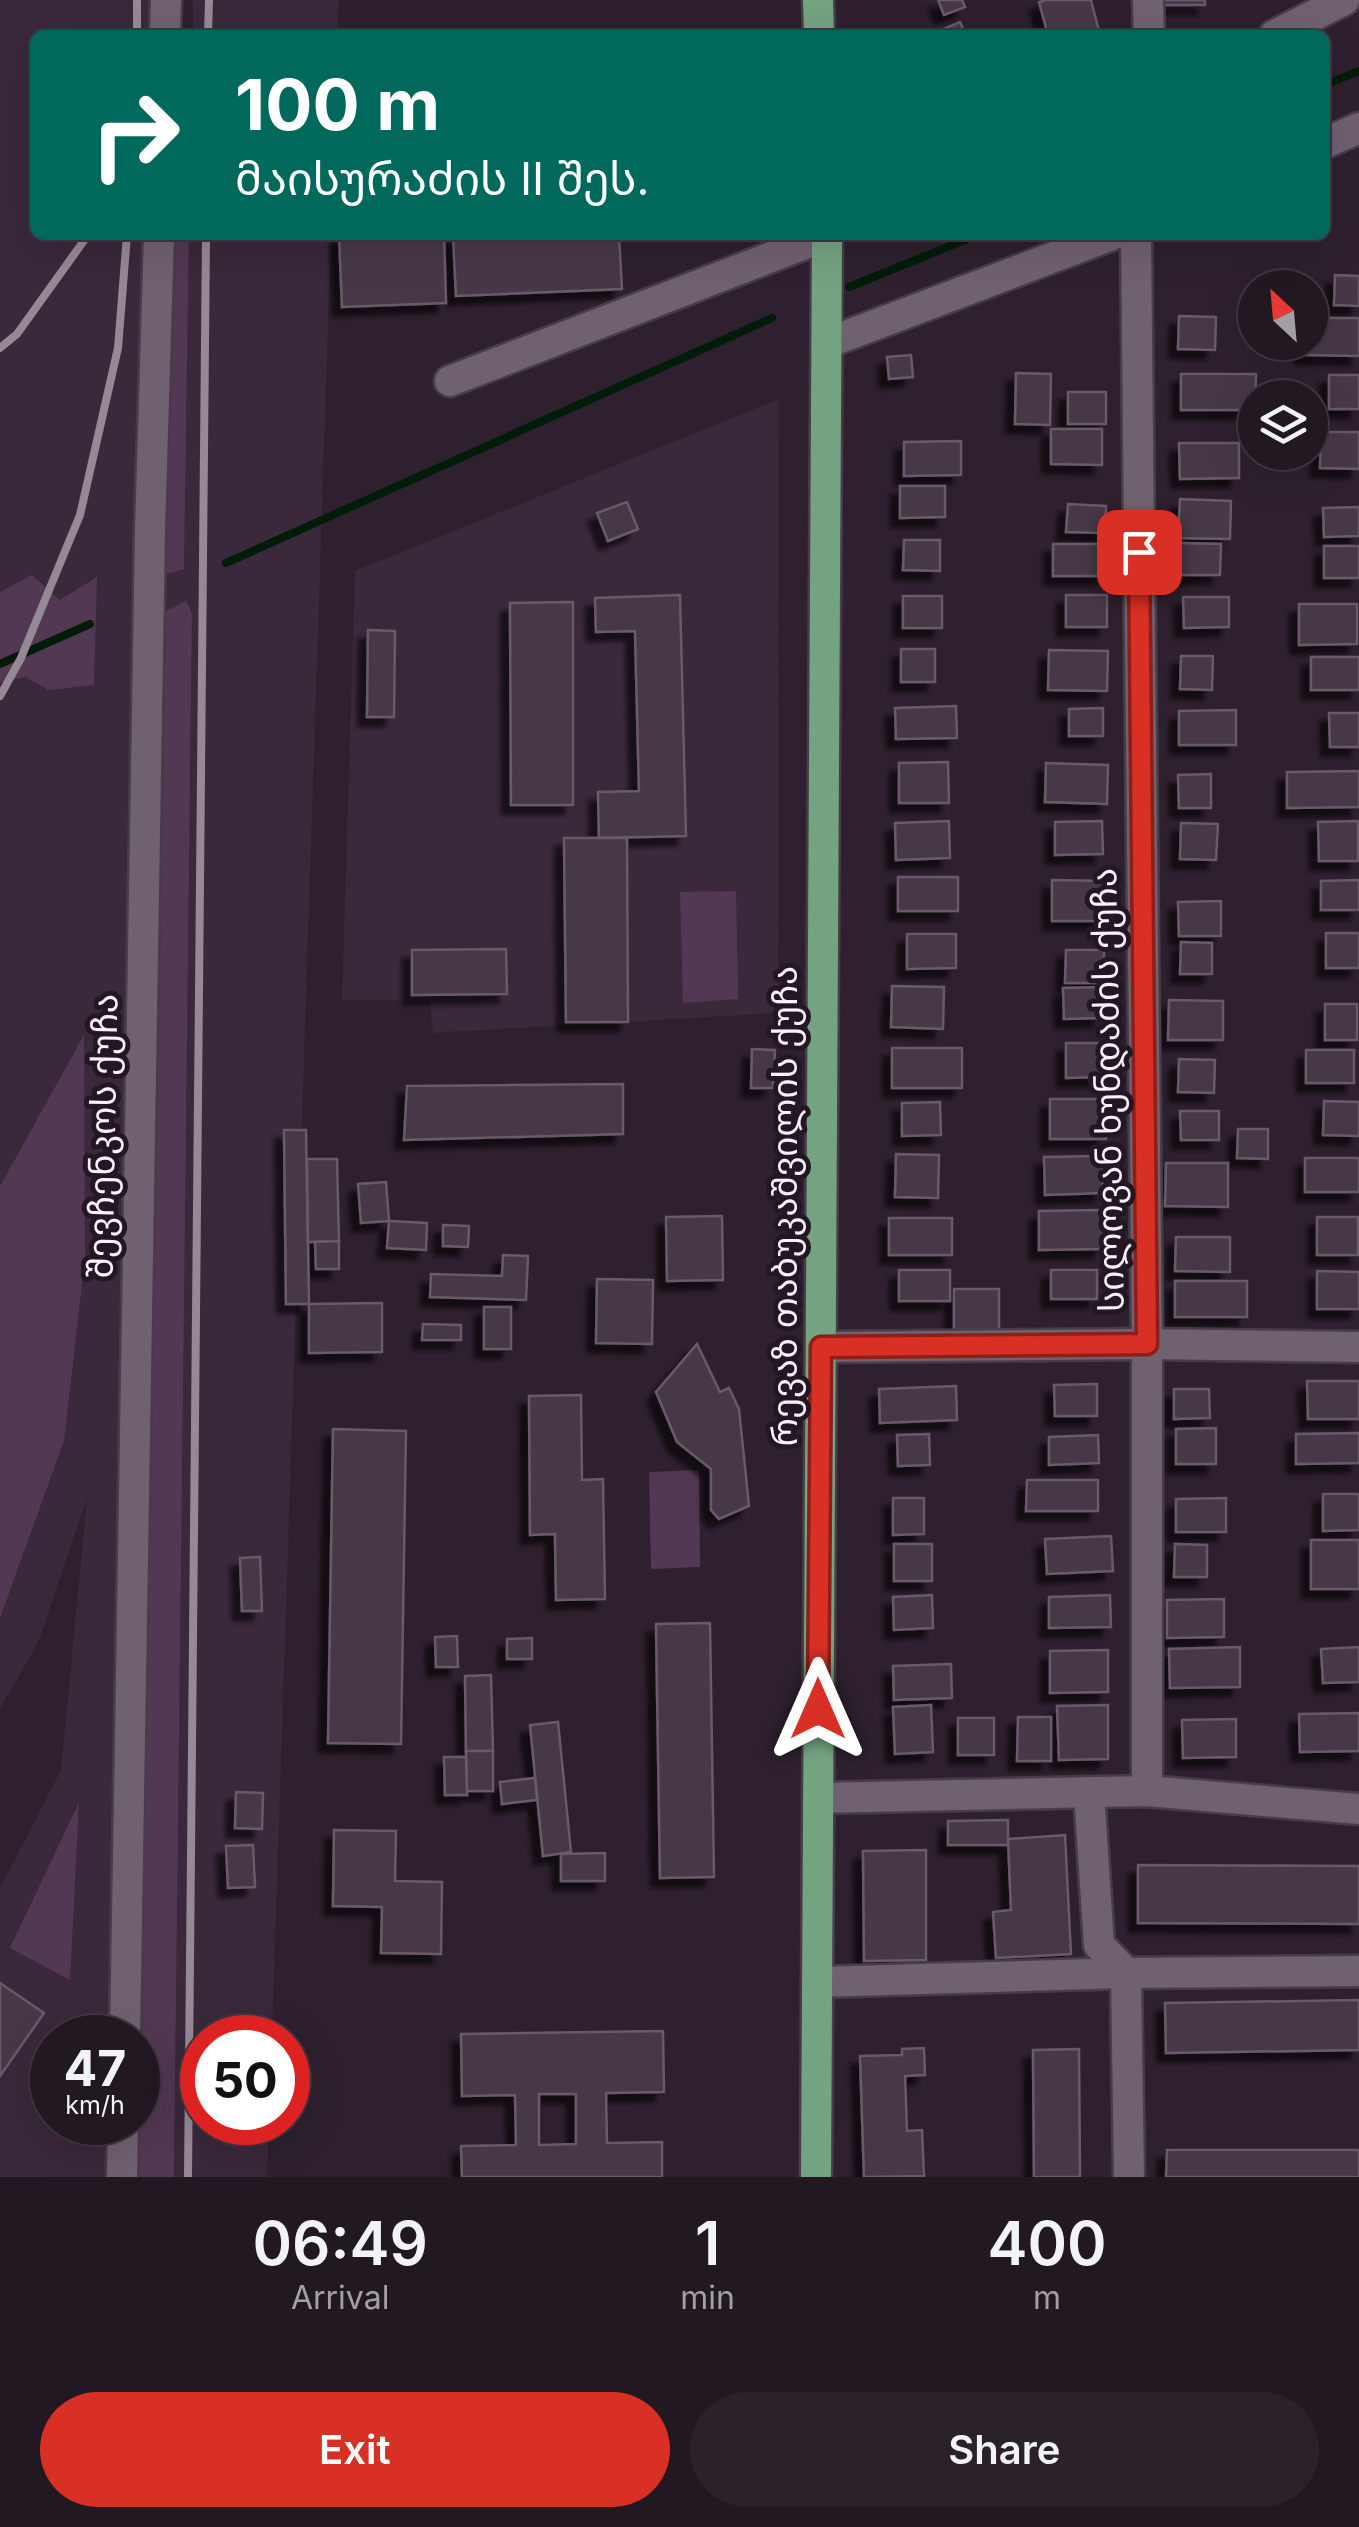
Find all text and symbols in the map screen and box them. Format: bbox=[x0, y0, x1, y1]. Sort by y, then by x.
text: 100 m bbox=[235, 62, 440, 147]
icon: right bbox=[70, 70, 200, 200]
text: მაისურაძის II შეს. bbox=[235, 151, 649, 206]
north arrow bbox=[1238, 270, 1328, 360]
map controls bbox=[1238, 270, 1328, 470]
button: layers bbox=[1238, 380, 1328, 470]
pin bbox=[1097, 510, 1182, 595]
icon: arrive bbox=[1112, 525, 1167, 580]
street label: სილოვან ხუნდაძის ქუჩა bbox=[1082, 868, 1133, 1312]
street label: რევაზ თაბუკაშვილის ქუჩა bbox=[763, 966, 806, 1446]
street label: შევჩენკოს ქუჩა bbox=[79, 993, 126, 1279]
position arrow bbox=[766, 1657, 870, 1761]
speed limit sign: 50 bbox=[180, 2015, 310, 2145]
text: 47 bbox=[64, 2038, 126, 2098]
text: km/h bbox=[65, 2090, 125, 2120]
text: 06:49 bbox=[252, 2207, 428, 2279]
text: 1 bbox=[695, 2207, 720, 2279]
text: 400 bbox=[987, 2207, 1107, 2279]
text: Arrival bbox=[291, 2278, 389, 2317]
text: min bbox=[680, 2278, 735, 2317]
text: m bbox=[1033, 2278, 1061, 2317]
button: Exit bbox=[40, 2392, 670, 2507]
button: Share bbox=[690, 2392, 1319, 2507]

